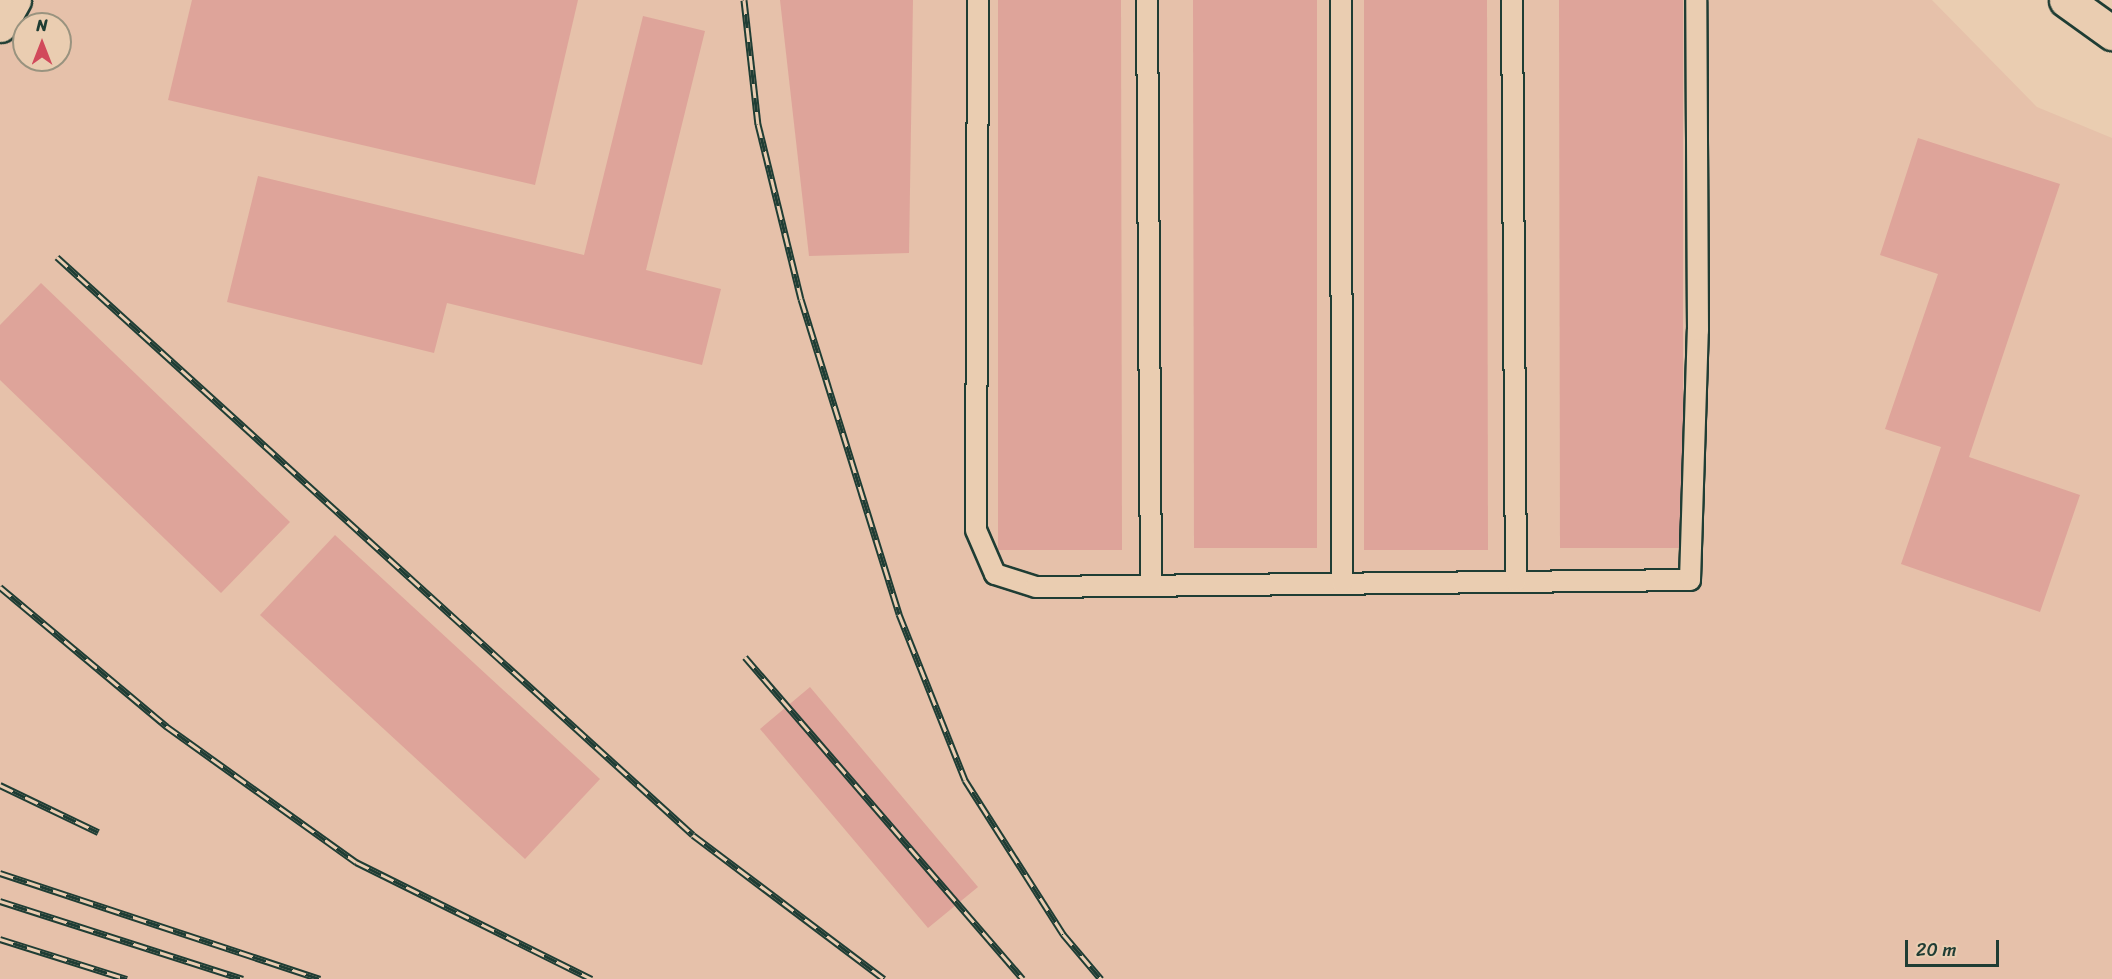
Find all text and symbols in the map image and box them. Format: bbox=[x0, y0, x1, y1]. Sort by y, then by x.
text: N bbox=[36, 11, 48, 40]
north arrow bbox=[12, 12, 72, 72]
scale bar bbox=[1908, 928, 2002, 966]
text: 20 m bbox=[1916, 934, 1956, 966]

